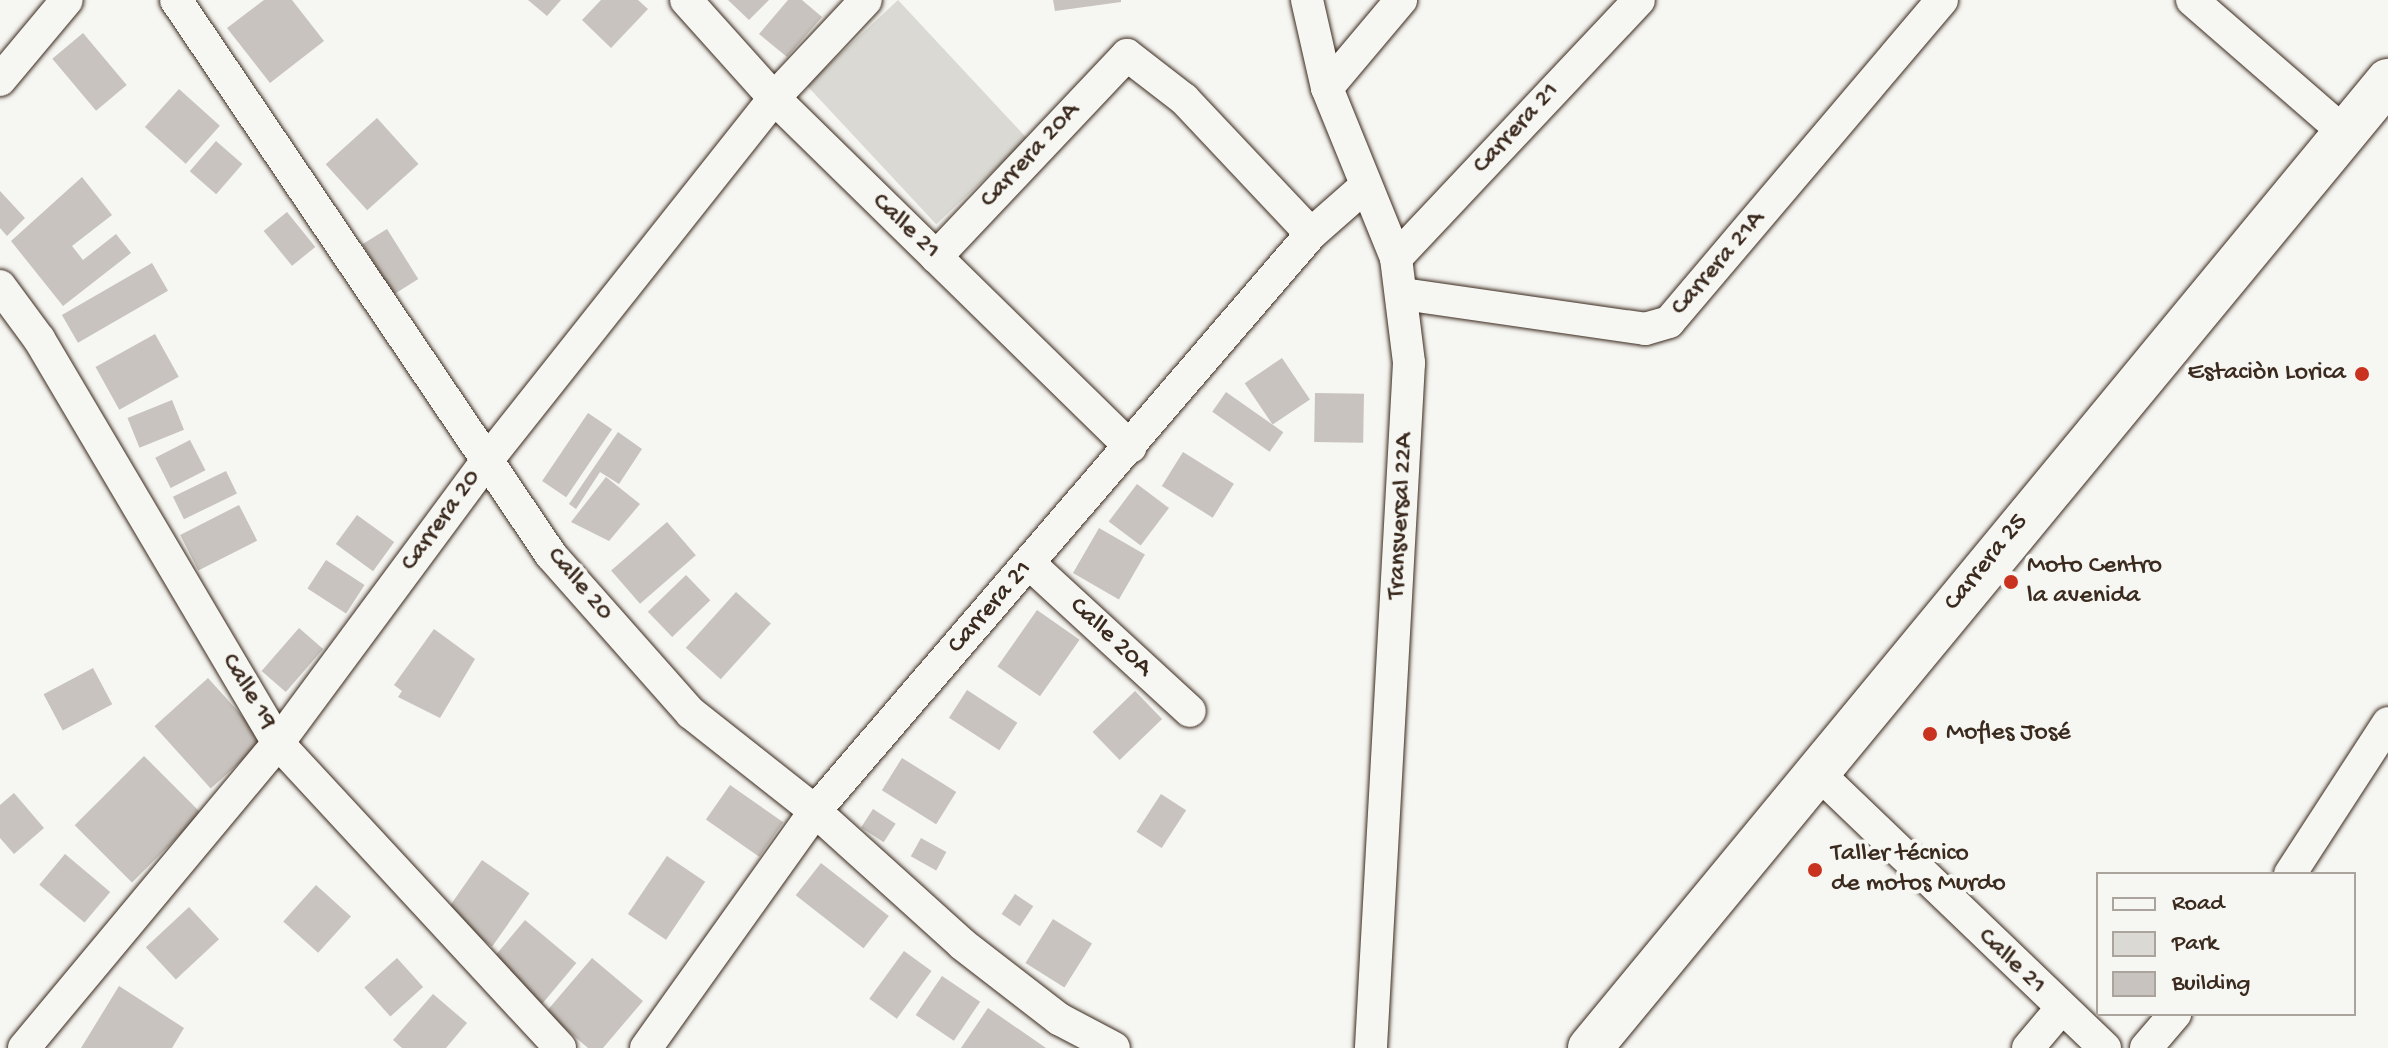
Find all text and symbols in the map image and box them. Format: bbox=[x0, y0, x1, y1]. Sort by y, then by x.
street label: Carrera 21 bbox=[1467, 77, 1567, 181]
street label: Carrera 20A bbox=[974, 97, 1088, 215]
street label: Calle 21 bbox=[864, 187, 946, 267]
street label: Carrera 21A bbox=[1665, 205, 1773, 323]
place label: Estaciòn Lorica bbox=[2188, 358, 2346, 390]
marker: Estaciòn Lorica bbox=[2353, 365, 2371, 383]
street label: Transversal 22A bbox=[1382, 432, 1422, 600]
street label: Carrera 20 bbox=[395, 464, 489, 578]
street label: Carrera 25 bbox=[1938, 508, 2036, 618]
street label: Calle 20 bbox=[539, 542, 619, 628]
place label: Moto Centro la avenida bbox=[2027, 551, 2162, 612]
street label: Carrera 21 bbox=[942, 555, 1040, 661]
marker: Moto Centro la avenida bbox=[2002, 573, 2020, 591]
street label: Calle 20A bbox=[1062, 592, 1158, 684]
street label: Calle 19 bbox=[213, 648, 283, 736]
place label: Mofles José bbox=[1946, 718, 2071, 750]
marker: Mofles José bbox=[1921, 725, 1939, 743]
place label: Taller técnico de motos Murdo bbox=[1831, 839, 2006, 900]
marker: Taller técnico de motos Murdo bbox=[1806, 861, 1824, 879]
legend bbox=[2096, 872, 2356, 1016]
text: Road bbox=[2172, 890, 2224, 919]
street label: Calle 21 bbox=[1970, 922, 2052, 1002]
text: Park bbox=[2172, 930, 2218, 959]
text: Building bbox=[2172, 970, 2250, 999]

